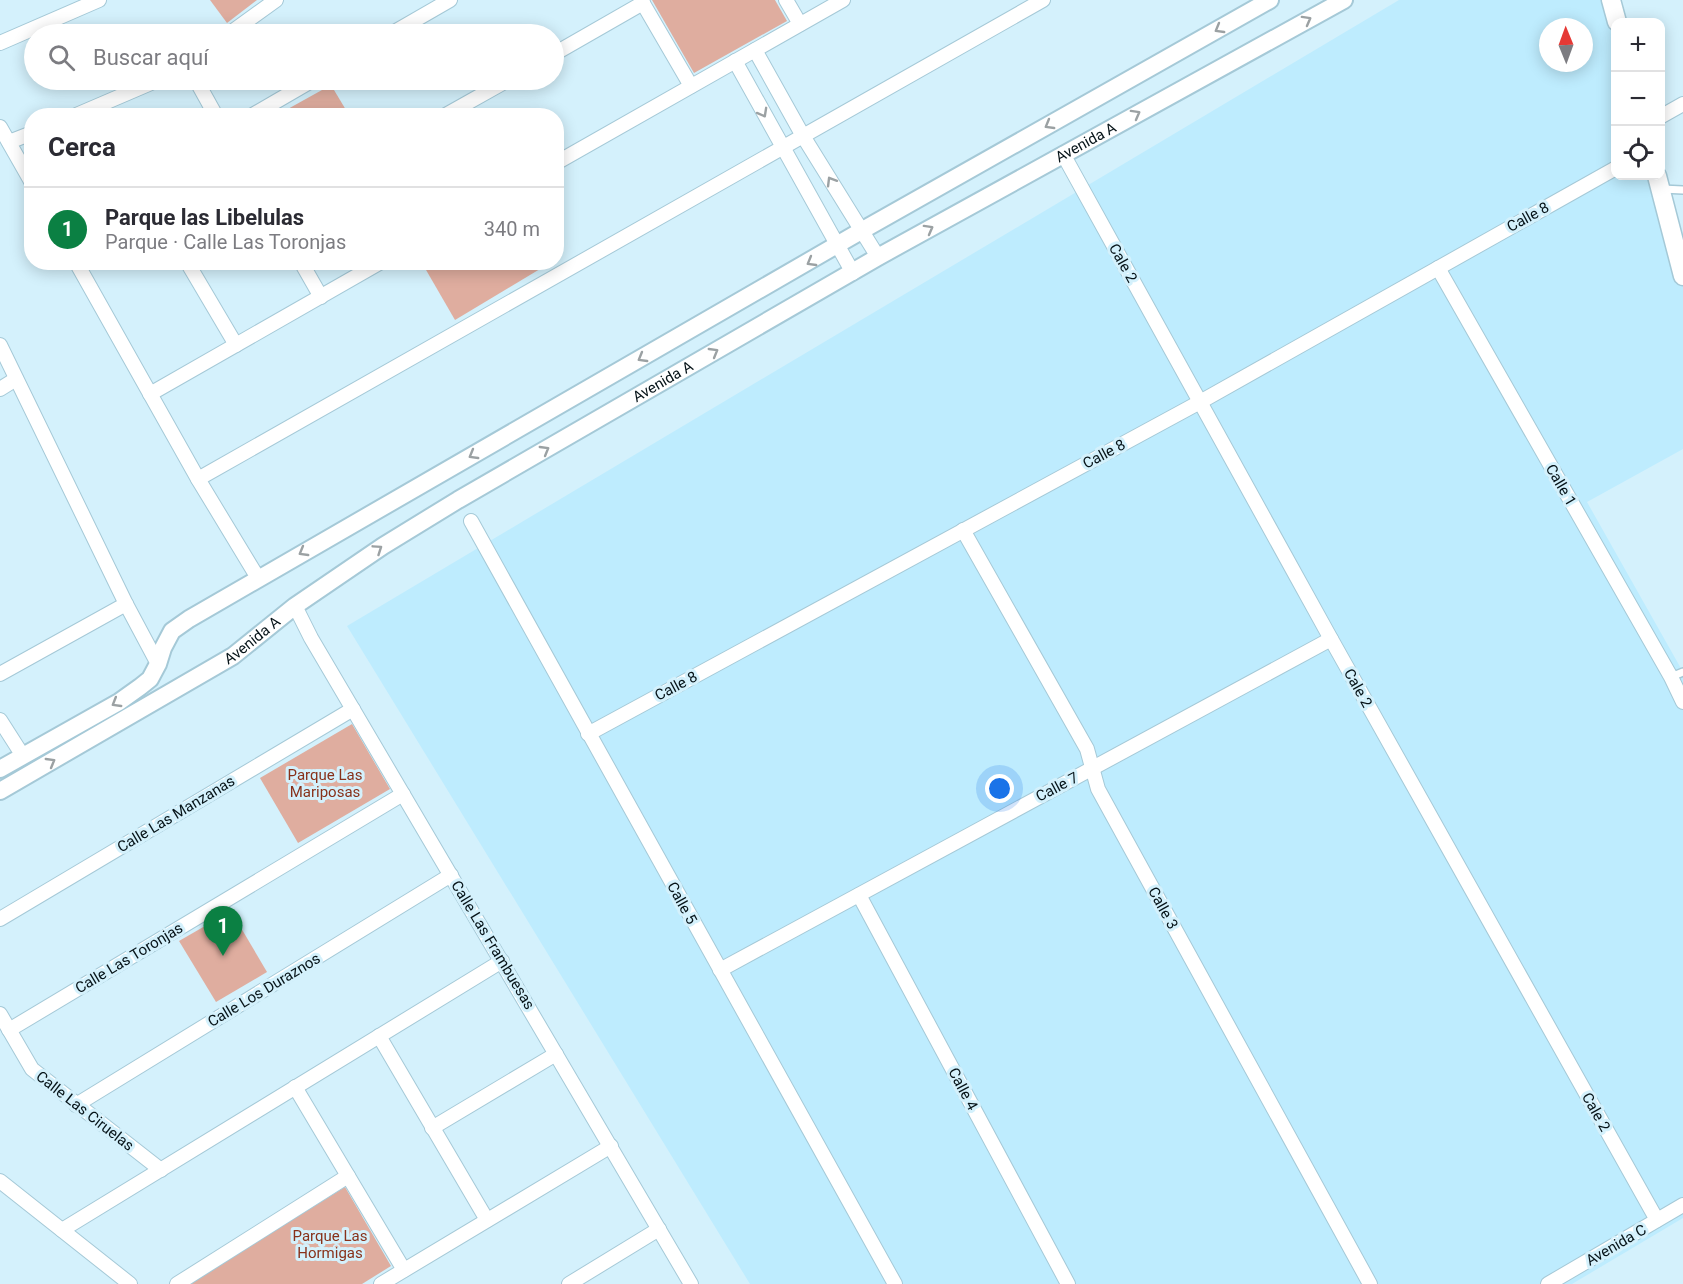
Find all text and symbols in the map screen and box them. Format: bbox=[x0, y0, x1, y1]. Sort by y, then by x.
one-way arrow bbox=[1301, 16, 1312, 27]
north arrow bbox=[1539, 18, 1593, 72]
map controls bbox=[1611, 18, 1665, 180]
button: + bbox=[1611, 18, 1665, 72]
one-way arrow bbox=[1215, 22, 1225, 33]
search box bbox=[24, 24, 564, 90]
icon: search bbox=[45, 41, 78, 74]
text: Buscar aquí bbox=[93, 45, 209, 70]
button: − bbox=[1611, 72, 1665, 126]
one-way arrow bbox=[756, 106, 767, 117]
one-way arrow bbox=[1130, 110, 1141, 121]
one-way arrow bbox=[1045, 118, 1055, 129]
street label: Avenida A bbox=[1052, 118, 1120, 166]
button: locate bbox=[1611, 126, 1665, 180]
text: Cerca bbox=[48, 132, 116, 162]
one-way arrow bbox=[827, 177, 838, 187]
street label: Calle 8 bbox=[1504, 198, 1552, 236]
text: Parque las Libelulas bbox=[105, 205, 304, 230]
text: 1 bbox=[62, 217, 73, 241]
text: 340 m bbox=[484, 217, 540, 241]
one-way arrow bbox=[923, 225, 933, 236]
text: Parque · Calle Las Toronjas bbox=[105, 230, 346, 254]
street label: Cale 2 bbox=[1105, 240, 1141, 286]
one-way arrow bbox=[807, 254, 818, 266]
one-way arrow bbox=[708, 348, 719, 360]
one-way arrow bbox=[638, 351, 648, 363]
street label: Avenida A bbox=[629, 357, 696, 406]
street label: Calle 8 bbox=[1080, 435, 1128, 473]
one-way arrow bbox=[539, 445, 550, 457]
one-way arrow bbox=[469, 448, 479, 459]
street label: Calle 1 bbox=[1542, 461, 1580, 509]
one-way arrow bbox=[299, 545, 310, 556]
one-way arrow bbox=[372, 545, 382, 557]
street label: Avenida A bbox=[221, 612, 284, 668]
street label: Cale 2 bbox=[1340, 665, 1376, 711]
street label: Calle 8 bbox=[652, 667, 700, 705]
one-way arrow bbox=[112, 696, 122, 707]
one-way arrow bbox=[44, 758, 55, 769]
park label: Parque Las Mariposas bbox=[288, 766, 362, 801]
street label: Calle 7 bbox=[1033, 768, 1081, 806]
street label: Calle Las Manzanas bbox=[114, 772, 238, 856]
your location bbox=[985, 774, 1014, 803]
street label: Calle Las Frambuesas bbox=[447, 877, 539, 1013]
street label: Calle 5 bbox=[663, 879, 701, 927]
street label: Calle 3 bbox=[1144, 884, 1182, 932]
pin: 1 bbox=[204, 906, 242, 956]
street label: Calle Las Toronjas bbox=[72, 919, 186, 997]
street label: Calle Los Duraznos bbox=[204, 949, 324, 1031]
street label: Calle 4 bbox=[944, 1065, 982, 1114]
street label: Calle Las Ciruelas bbox=[33, 1067, 137, 1155]
street label: Cale 2 bbox=[1578, 1089, 1614, 1135]
street label: Avenida C bbox=[1583, 1220, 1650, 1269]
park label: Parque Las Hormigas bbox=[293, 1227, 367, 1262]

